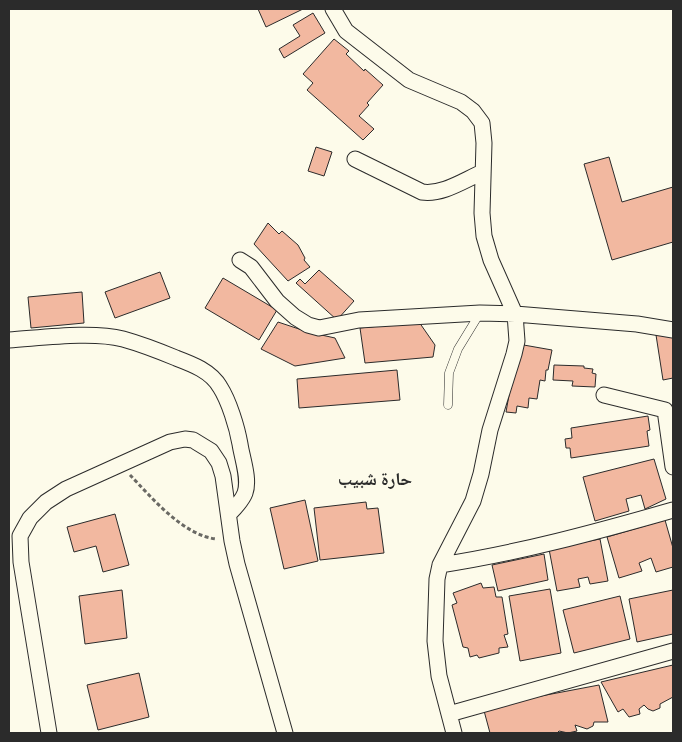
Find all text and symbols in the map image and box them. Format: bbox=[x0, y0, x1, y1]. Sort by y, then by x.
district label: حارة شبيب bbox=[338, 468, 413, 489]

